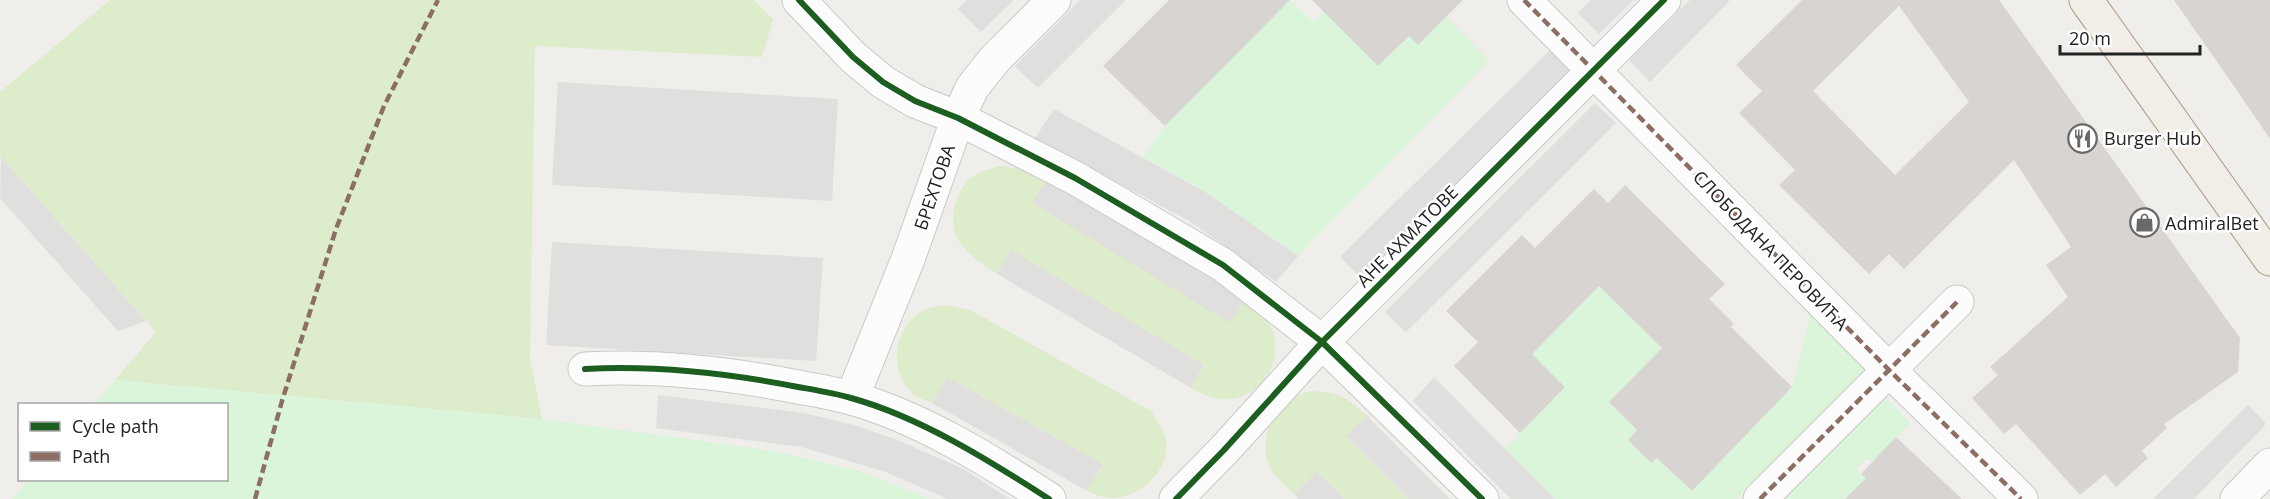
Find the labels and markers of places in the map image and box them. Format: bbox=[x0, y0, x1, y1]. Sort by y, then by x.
restaurant icon: Burger Hub bbox=[2067, 122, 2099, 154]
place label: Burger Hub bbox=[2104, 126, 2201, 150]
shop icon: AdmiralBet bbox=[2128, 207, 2160, 239]
place label: AdmiralBet bbox=[2165, 211, 2259, 235]

